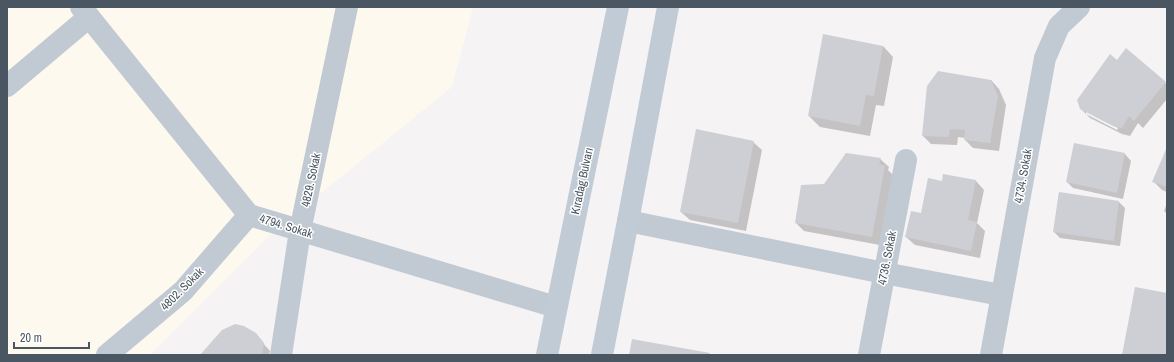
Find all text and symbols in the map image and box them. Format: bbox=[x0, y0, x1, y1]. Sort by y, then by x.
street label: Kıradag Bulvarı bbox=[567, 146, 597, 216]
street label: 4734. Sokak bbox=[1010, 148, 1036, 204]
street label: 4829. Sokak bbox=[297, 152, 325, 208]
street label: 4794. Sokak bbox=[257, 210, 315, 242]
street label: 4736. Sokak bbox=[874, 230, 900, 286]
street label: 4802. Sokak bbox=[157, 264, 207, 314]
scale bar bbox=[14, 324, 89, 350]
text: 20 m bbox=[20, 330, 42, 346]

